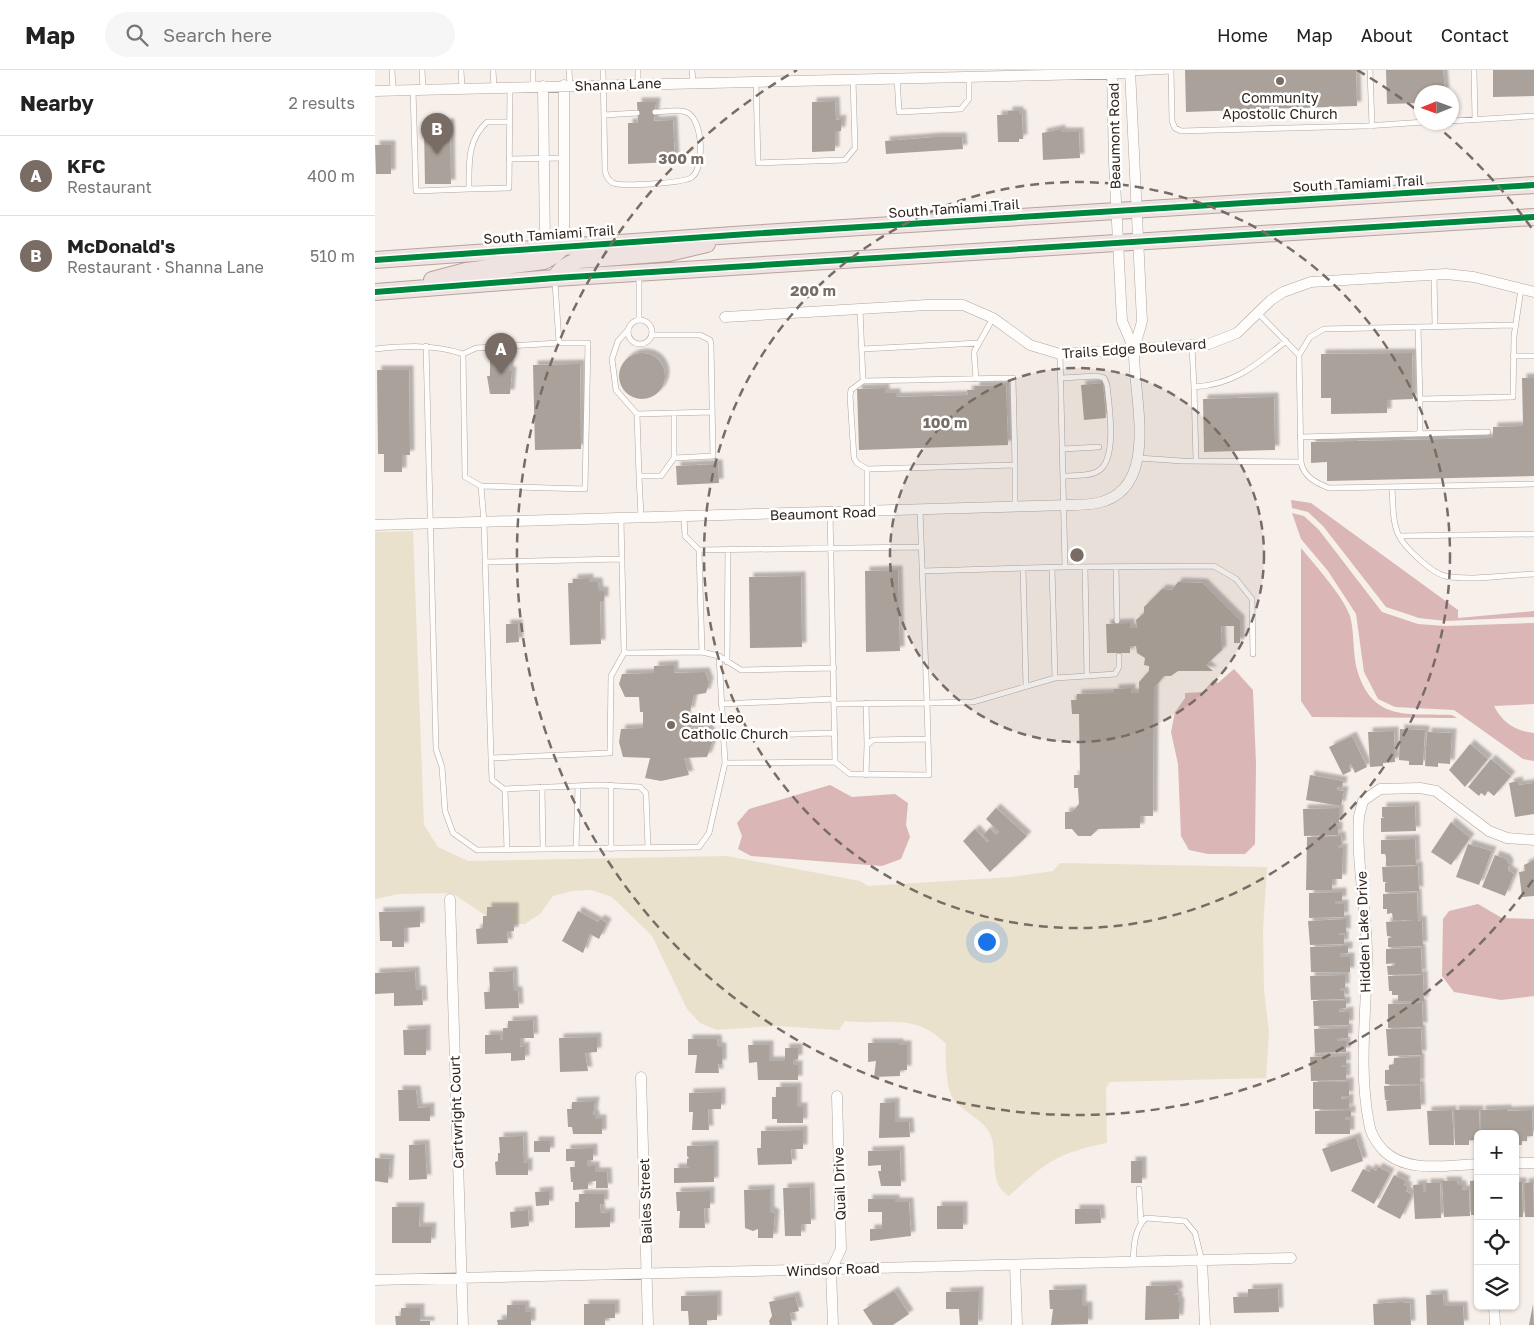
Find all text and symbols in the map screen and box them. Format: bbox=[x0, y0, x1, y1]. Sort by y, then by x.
search box bbox=[105, 12, 455, 57]
text: Map bbox=[25, 20, 75, 49]
icon: search bbox=[123, 21, 151, 49]
text: Search here bbox=[163, 23, 272, 46]
text: Home bbox=[1217, 24, 1268, 46]
text: Map bbox=[1296, 24, 1333, 46]
text: About bbox=[1361, 24, 1413, 46]
text: Contact bbox=[1441, 24, 1509, 46]
street label: Shanna Lane bbox=[574, 74, 662, 94]
marker: Community Apostolic Church bbox=[1274, 75, 1286, 87]
street label: Beaumont Road bbox=[1105, 83, 1123, 189]
north arrow bbox=[1414, 85, 1459, 130]
place label: Community Apostolic Church bbox=[1222, 89, 1338, 122]
text: Nearby bbox=[20, 90, 94, 116]
text: 2 results bbox=[289, 93, 355, 113]
pin: B bbox=[421, 113, 453, 154]
text: 300 m bbox=[658, 149, 704, 167]
text: KFC bbox=[67, 154, 106, 177]
text: A bbox=[30, 166, 42, 186]
text: 400 m bbox=[307, 166, 355, 186]
street label: South Tamiami Trail bbox=[1292, 171, 1424, 195]
text: Restaurant bbox=[67, 177, 152, 197]
street label: South Tamiami Trail bbox=[888, 195, 1020, 221]
street label: South Tamiami Trail bbox=[483, 221, 615, 247]
text: McDonald's bbox=[67, 234, 176, 257]
text: B bbox=[30, 246, 42, 266]
text: 510 m bbox=[310, 246, 355, 266]
text: Restaurant · Shanna Lane bbox=[67, 257, 264, 277]
text: 200 m bbox=[790, 281, 836, 299]
pin: A bbox=[485, 333, 517, 374]
street label: Trails Edge Boulevard bbox=[1061, 334, 1207, 362]
text: 100 m bbox=[923, 413, 967, 431]
street label: Beaumont Road bbox=[769, 503, 877, 523]
centre of rings bbox=[1068, 546, 1086, 564]
place label: Saint Leo Catholic Church bbox=[681, 709, 788, 742]
marker: Saint Leo Catholic Church bbox=[665, 719, 677, 731]
street label: Hidden Lake Drive bbox=[1352, 871, 1374, 993]
your location bbox=[974, 929, 1000, 955]
street label: Cartwright Court bbox=[446, 1055, 466, 1169]
map controls bbox=[1474, 1130, 1519, 1310]
button: + bbox=[1474, 1130, 1519, 1175]
street label: Quail Drive bbox=[829, 1147, 849, 1221]
street label: Bailes Street bbox=[635, 1158, 655, 1244]
button: − bbox=[1474, 1175, 1519, 1220]
button: locate bbox=[1474, 1220, 1519, 1265]
street label: Windsor Road bbox=[786, 1259, 880, 1279]
button: layers bbox=[1474, 1265, 1519, 1310]

